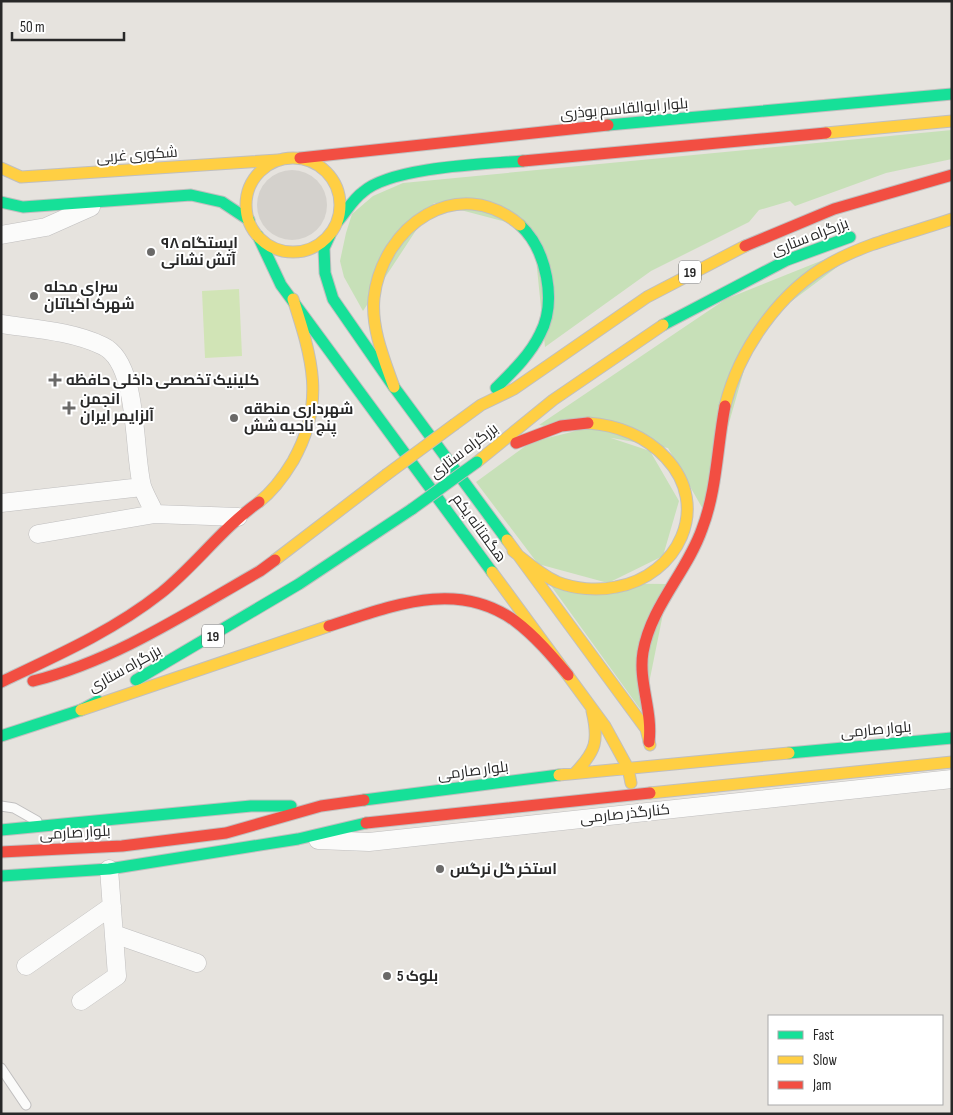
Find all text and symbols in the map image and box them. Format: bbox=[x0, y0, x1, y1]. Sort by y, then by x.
scale bar bbox=[12, 10, 125, 42]
text: 50 m bbox=[20, 18, 45, 37]
street label: بلوار ابوالقاسم بوذری bbox=[559, 94, 689, 124]
street label: شکوری غربی bbox=[96, 143, 178, 167]
street label: بزرگراه ستاری bbox=[769, 214, 851, 260]
place label: ایستگاه ۹۸ آتش نشانی bbox=[161, 234, 238, 270]
marker: ایستگاه ۹۸ آتش نشانی bbox=[145, 246, 157, 258]
road number: 19 bbox=[679, 260, 701, 284]
place label: سرای محله شهرک اکباتان bbox=[44, 278, 135, 314]
marker: سرای محله شهرک اکباتان bbox=[28, 290, 40, 302]
place label: کلینیک تخصصی داخلی حافظه bbox=[66, 371, 259, 390]
marker: کلینیک تخصصی داخلی حافظه bbox=[48, 373, 62, 387]
place label: انجمن آلزایمر ایران bbox=[80, 390, 154, 426]
place label: شهرداری منطقه پنج ناحیه شش bbox=[244, 400, 353, 437]
marker: انجمن آلزایمر ایران bbox=[62, 401, 76, 415]
marker: شهرداری منطقه پنج ناحیه شش bbox=[228, 412, 240, 424]
street label: بزرگراه ستاری bbox=[426, 419, 502, 483]
street label: هگمتانه یکم bbox=[448, 490, 510, 566]
road number: 19 bbox=[202, 624, 224, 648]
street label: بزرگراه ستاری bbox=[85, 641, 165, 697]
street label: بلوار صارمی bbox=[840, 717, 912, 743]
street label: بلوار صارمی bbox=[436, 757, 510, 785]
street label: کنارگذر صارمی bbox=[579, 800, 671, 828]
street label: بلوار صارمی bbox=[39, 822, 111, 844]
place label: استخر گل نرگس bbox=[450, 860, 557, 879]
marker: استخر گل نرگس bbox=[434, 863, 446, 875]
place label: بلوک 5 bbox=[397, 967, 438, 986]
marker: بلوک 5 bbox=[381, 970, 393, 982]
legend bbox=[768, 1015, 943, 1105]
text: Fast bbox=[813, 1026, 835, 1045]
text: Slow bbox=[813, 1051, 837, 1070]
text: Jam bbox=[812, 1076, 831, 1095]

